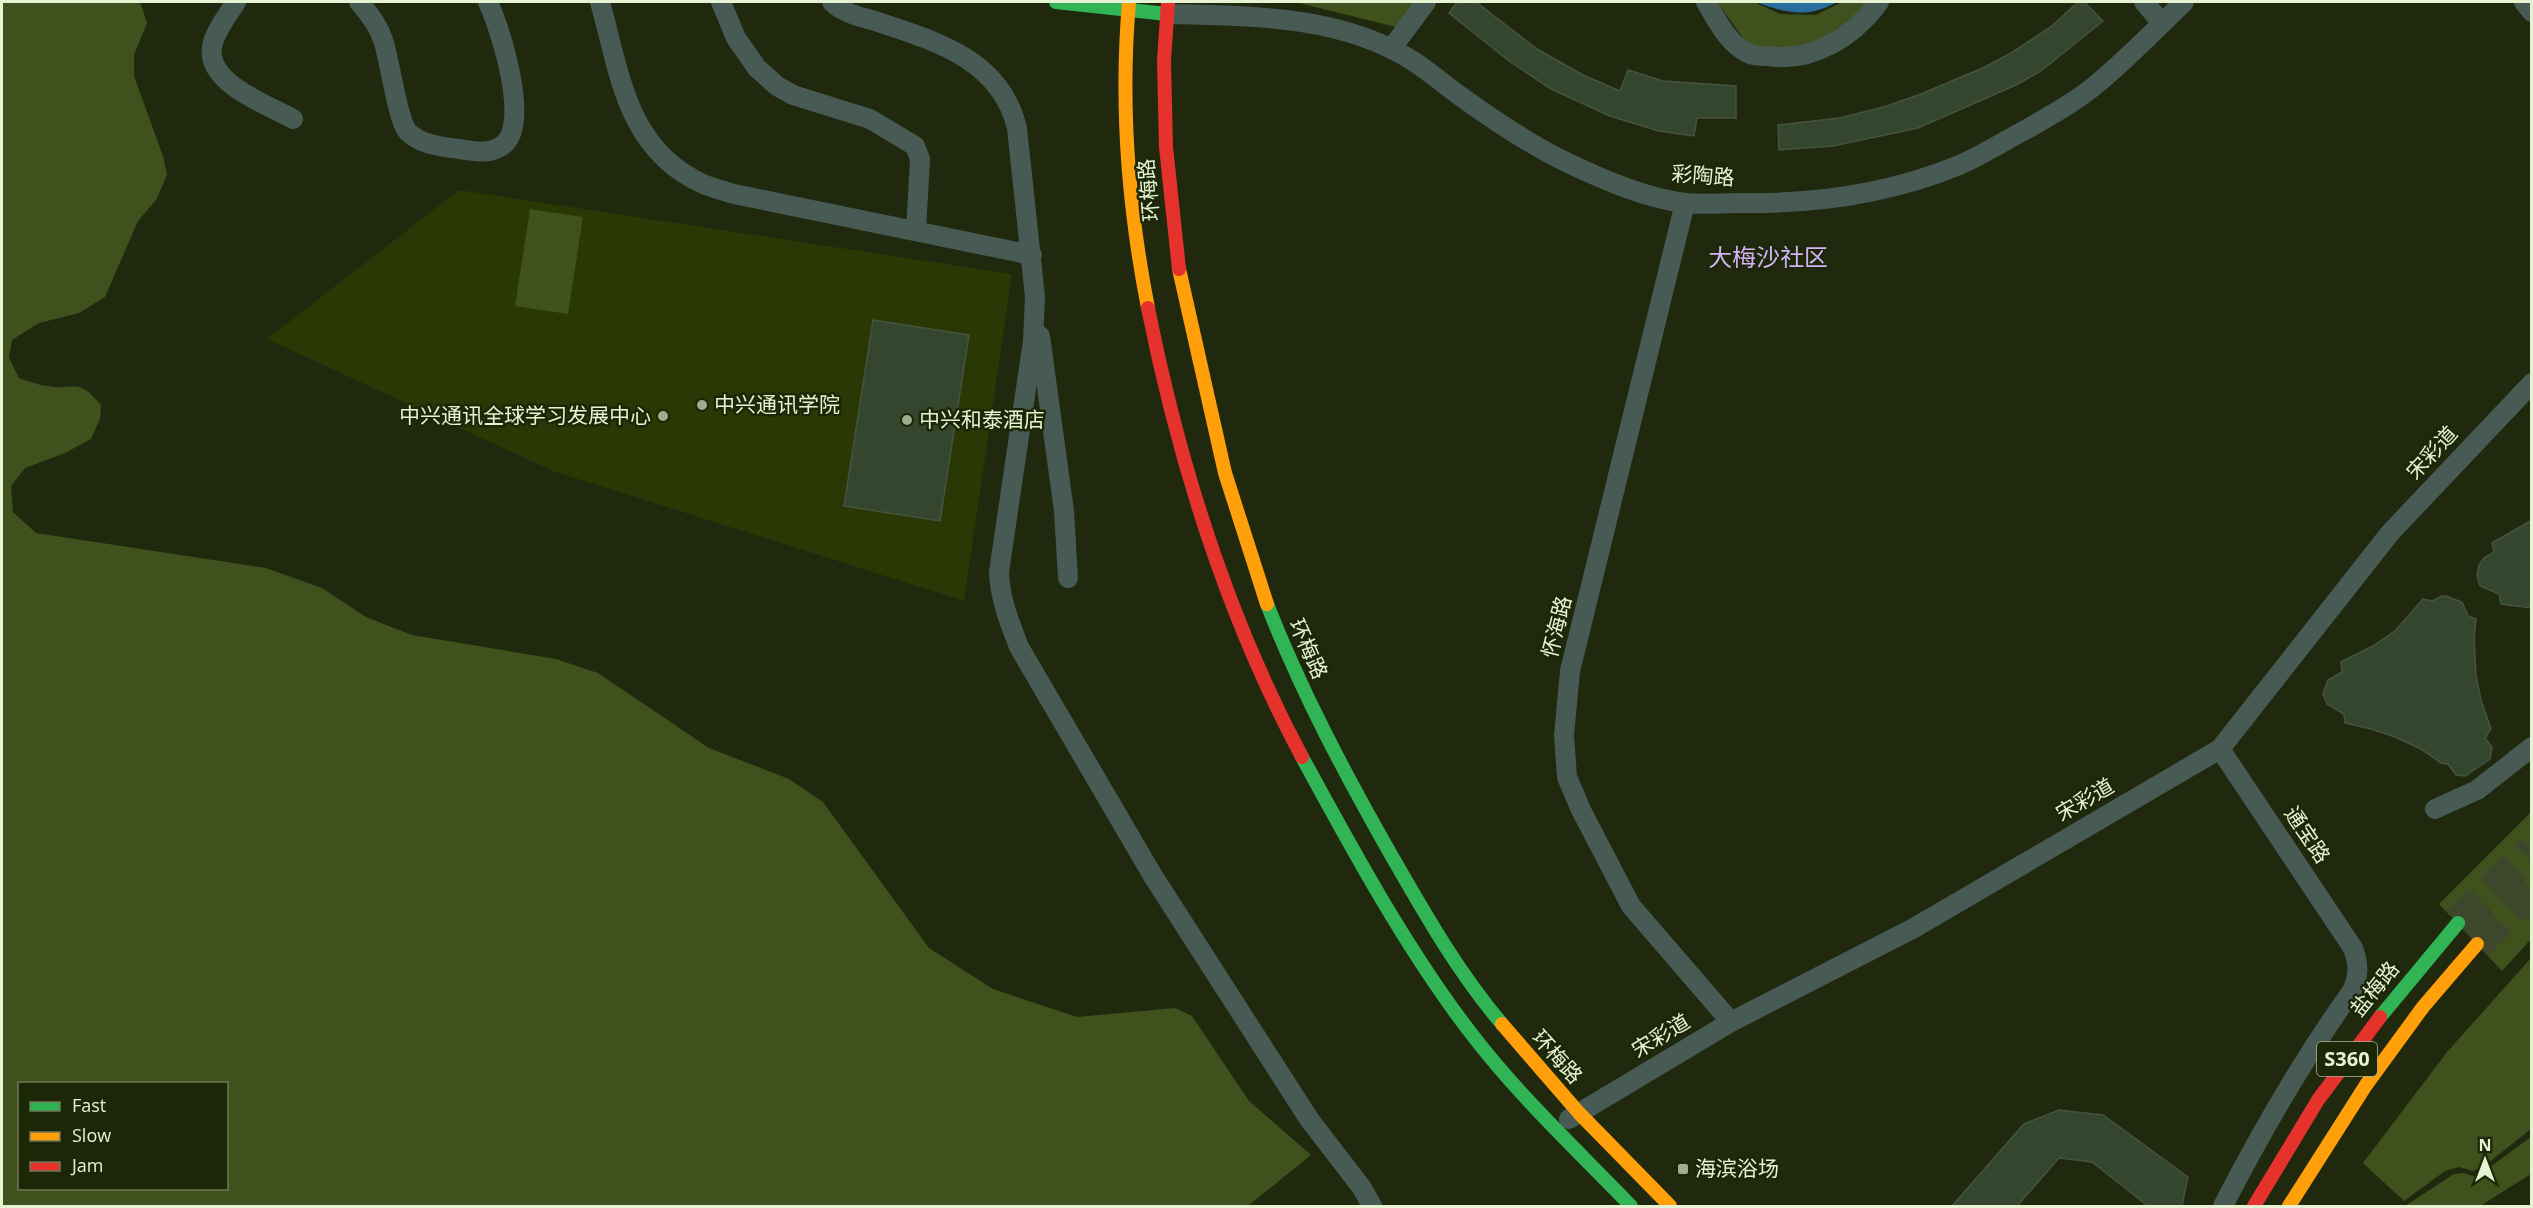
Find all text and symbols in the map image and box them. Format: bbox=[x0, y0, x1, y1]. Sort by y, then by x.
street label: 环梅路 bbox=[1131, 157, 1165, 223]
street label: 彩陶路 bbox=[1671, 159, 1735, 191]
district label: 大梅沙社区 bbox=[1708, 240, 1828, 273]
place label: 中兴通讯学院 bbox=[714, 390, 840, 418]
marker: 中兴通讯学院 bbox=[695, 398, 709, 412]
place label: 中兴通讯全球学习发展中心 bbox=[399, 401, 651, 429]
place label: 中兴和泰酒店 bbox=[919, 405, 1045, 433]
marker: 中兴通讯全球学习发展中心 bbox=[656, 409, 670, 423]
marker: 中兴和泰酒店 bbox=[900, 413, 914, 427]
street label: 宋彩道 bbox=[2400, 420, 2463, 485]
street label: 怀海路 bbox=[1535, 593, 1577, 661]
street label: 环梅路 bbox=[1283, 614, 1335, 683]
street label: 宋彩道 bbox=[2050, 771, 2119, 827]
street label: 通宝路 bbox=[2279, 800, 2337, 868]
street label: 盐梅路 bbox=[2344, 955, 2405, 1022]
street label: 宋彩道 bbox=[1626, 1007, 1695, 1063]
street label: 环梅路 bbox=[1526, 1024, 1589, 1089]
road number: S360 bbox=[2317, 1042, 2377, 1076]
legend bbox=[18, 1082, 228, 1190]
text: Fast bbox=[72, 1093, 106, 1117]
text: Slow bbox=[72, 1123, 111, 1147]
north arrow bbox=[2455, 1130, 2515, 1190]
text: N bbox=[2478, 1134, 2492, 1156]
text: Jam bbox=[70, 1153, 104, 1177]
place label: 海滨浴场 bbox=[1695, 1154, 1779, 1182]
marker: 海滨浴场 bbox=[1676, 1162, 1690, 1176]

